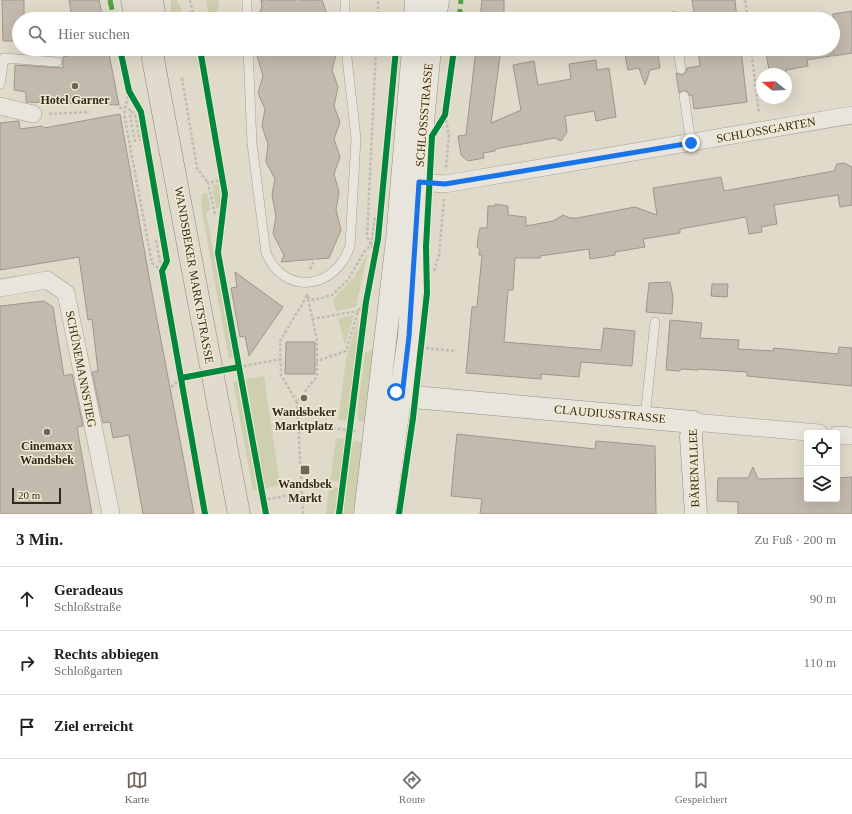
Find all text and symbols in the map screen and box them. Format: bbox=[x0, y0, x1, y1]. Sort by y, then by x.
search box bbox=[12, 12, 840, 56]
icon: search bbox=[26, 23, 48, 45]
text: Hier suchen bbox=[58, 26, 130, 42]
street label: SCHLOSSSTRASSE bbox=[412, 63, 436, 167]
north arrow bbox=[756, 68, 792, 104]
marker: Hotel Garner bbox=[70, 81, 80, 91]
place label: Hotel Garner bbox=[41, 93, 110, 107]
street label: SCHLOSSGARTEN bbox=[715, 114, 817, 146]
route end bbox=[682, 134, 700, 152]
street label: WANDSBEKER MARKTSTRASSE bbox=[172, 185, 216, 365]
street label: SCHÜNEMANNSTIEG bbox=[63, 309, 99, 429]
route start bbox=[387, 383, 405, 401]
marker: Wandsbeker Marktplatz bbox=[299, 393, 309, 403]
street label: CLAUDIUSSTRASSE bbox=[554, 402, 666, 426]
place label: Wandsbeker Marktplatz bbox=[272, 405, 337, 433]
marker: Cinemaxx Wandsbek bbox=[42, 427, 52, 437]
street label: BÄRENALLEE bbox=[686, 428, 702, 508]
map controls bbox=[804, 430, 840, 502]
button: locate bbox=[804, 430, 840, 466]
place label: Cinemaxx Wandsbek bbox=[20, 439, 74, 467]
marker: Wandsbek Markt bbox=[299, 464, 311, 476]
button: layers bbox=[804, 466, 840, 502]
place label: Wandsbek Markt bbox=[278, 477, 332, 505]
scale bar bbox=[12, 486, 61, 505]
text: 20 m bbox=[18, 489, 40, 501]
text: 3 Min. bbox=[16, 530, 63, 549]
text: Zu Fuß · 200 m bbox=[754, 532, 836, 547]
text: Geradeaus bbox=[54, 582, 123, 598]
icon: ahead bbox=[16, 588, 38, 610]
text: 90 m bbox=[810, 591, 836, 606]
text: Schloßstraße bbox=[54, 599, 121, 614]
text: Rechts abbiegen bbox=[54, 646, 159, 662]
icon: right bbox=[16, 652, 38, 674]
text: 110 m bbox=[804, 655, 836, 670]
text: Schloßgarten bbox=[54, 663, 123, 678]
icon: arrive bbox=[16, 716, 38, 738]
text: Ziel erreicht bbox=[54, 718, 133, 734]
tab: Karte bbox=[125, 769, 149, 805]
tab: Route bbox=[399, 769, 425, 805]
tab: Gespeichert bbox=[675, 769, 727, 805]

